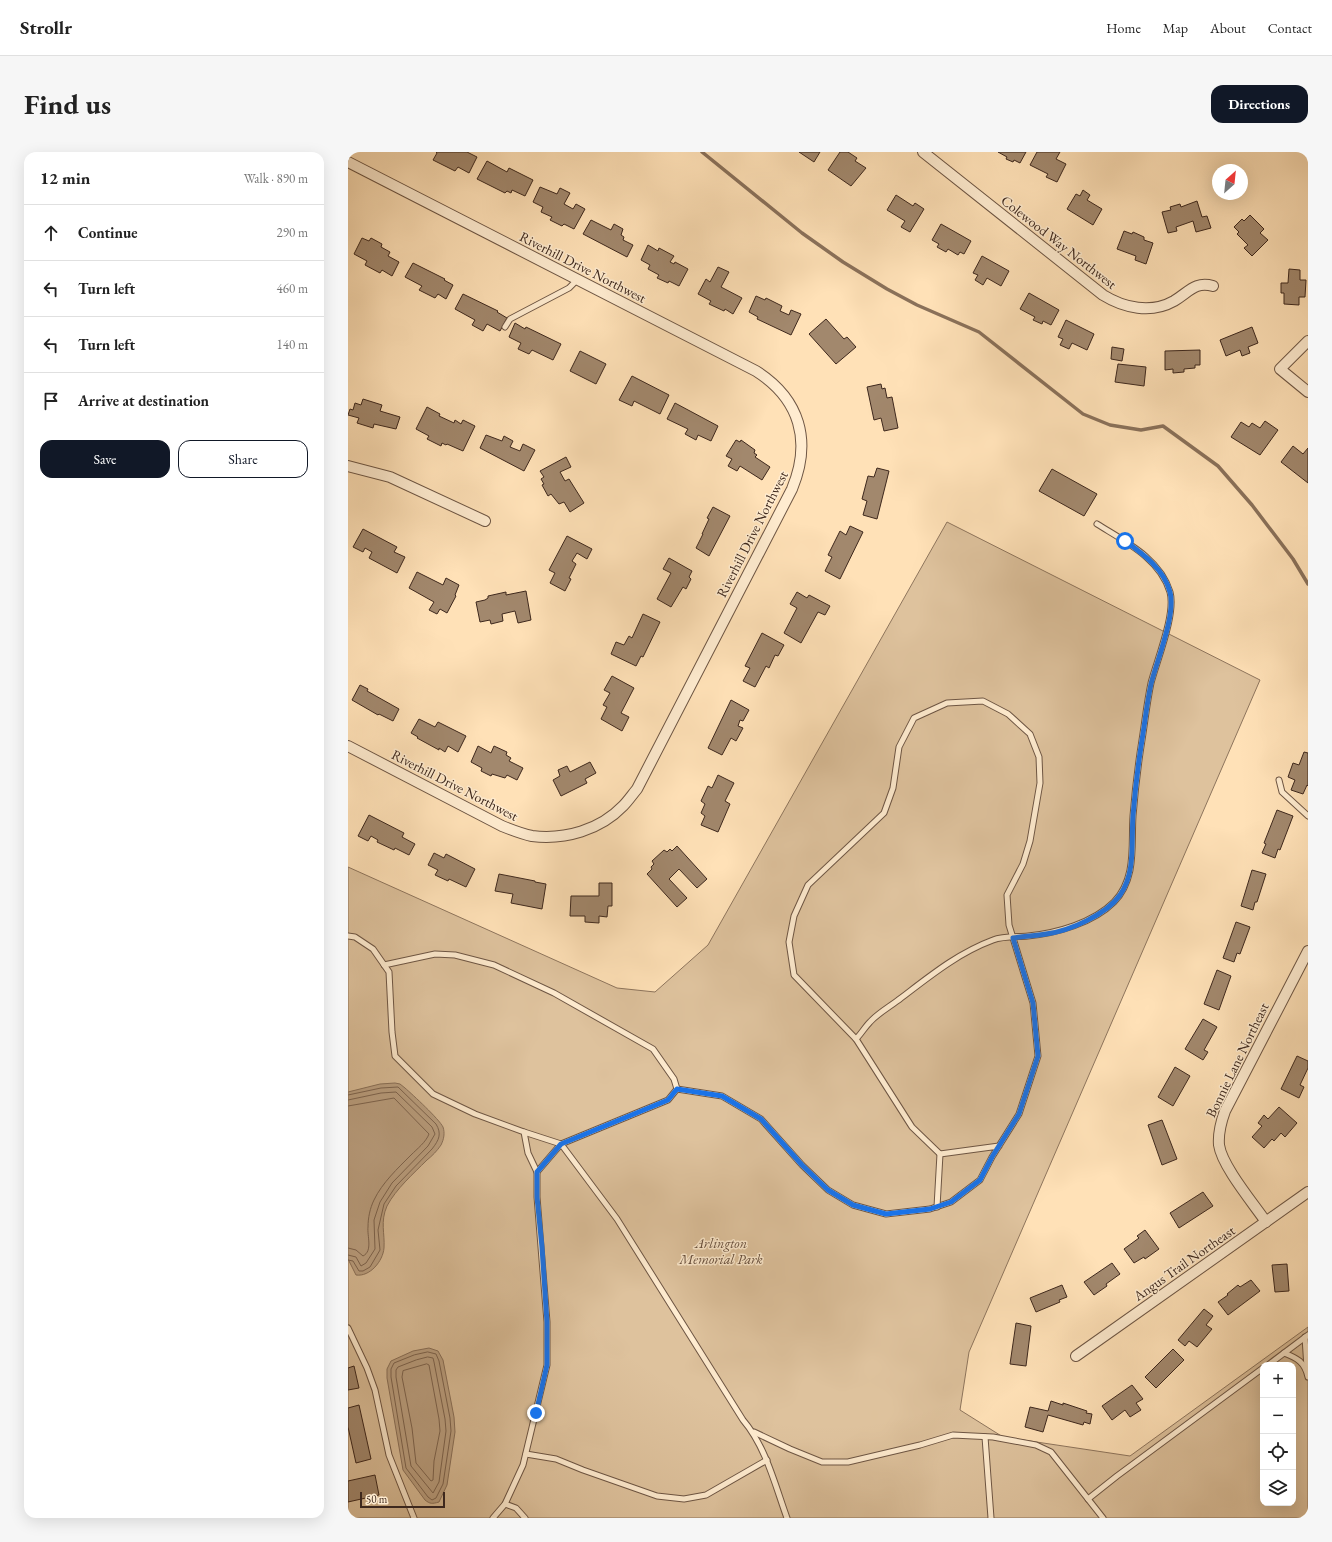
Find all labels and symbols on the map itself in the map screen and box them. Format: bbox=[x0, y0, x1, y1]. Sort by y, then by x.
north arrow bbox=[1212, 164, 1248, 200]
street label: Colewood Way Northwest bbox=[998, 191, 1121, 293]
street label: Riverhill Drive Northwest bbox=[517, 227, 650, 307]
street label: Riverhill Drive Northwest bbox=[712, 467, 792, 600]
route start bbox=[1116, 532, 1134, 550]
street label: Riverhill Drive Northwest bbox=[389, 745, 522, 825]
street label: Bonnie Lane Northeast bbox=[1201, 999, 1273, 1120]
street label: Angus Trail Northeast bbox=[1129, 1221, 1239, 1305]
park label: Arlington Memorial Park bbox=[678, 1234, 763, 1268]
route end bbox=[527, 1404, 545, 1422]
scale bar bbox=[360, 1490, 445, 1509]

